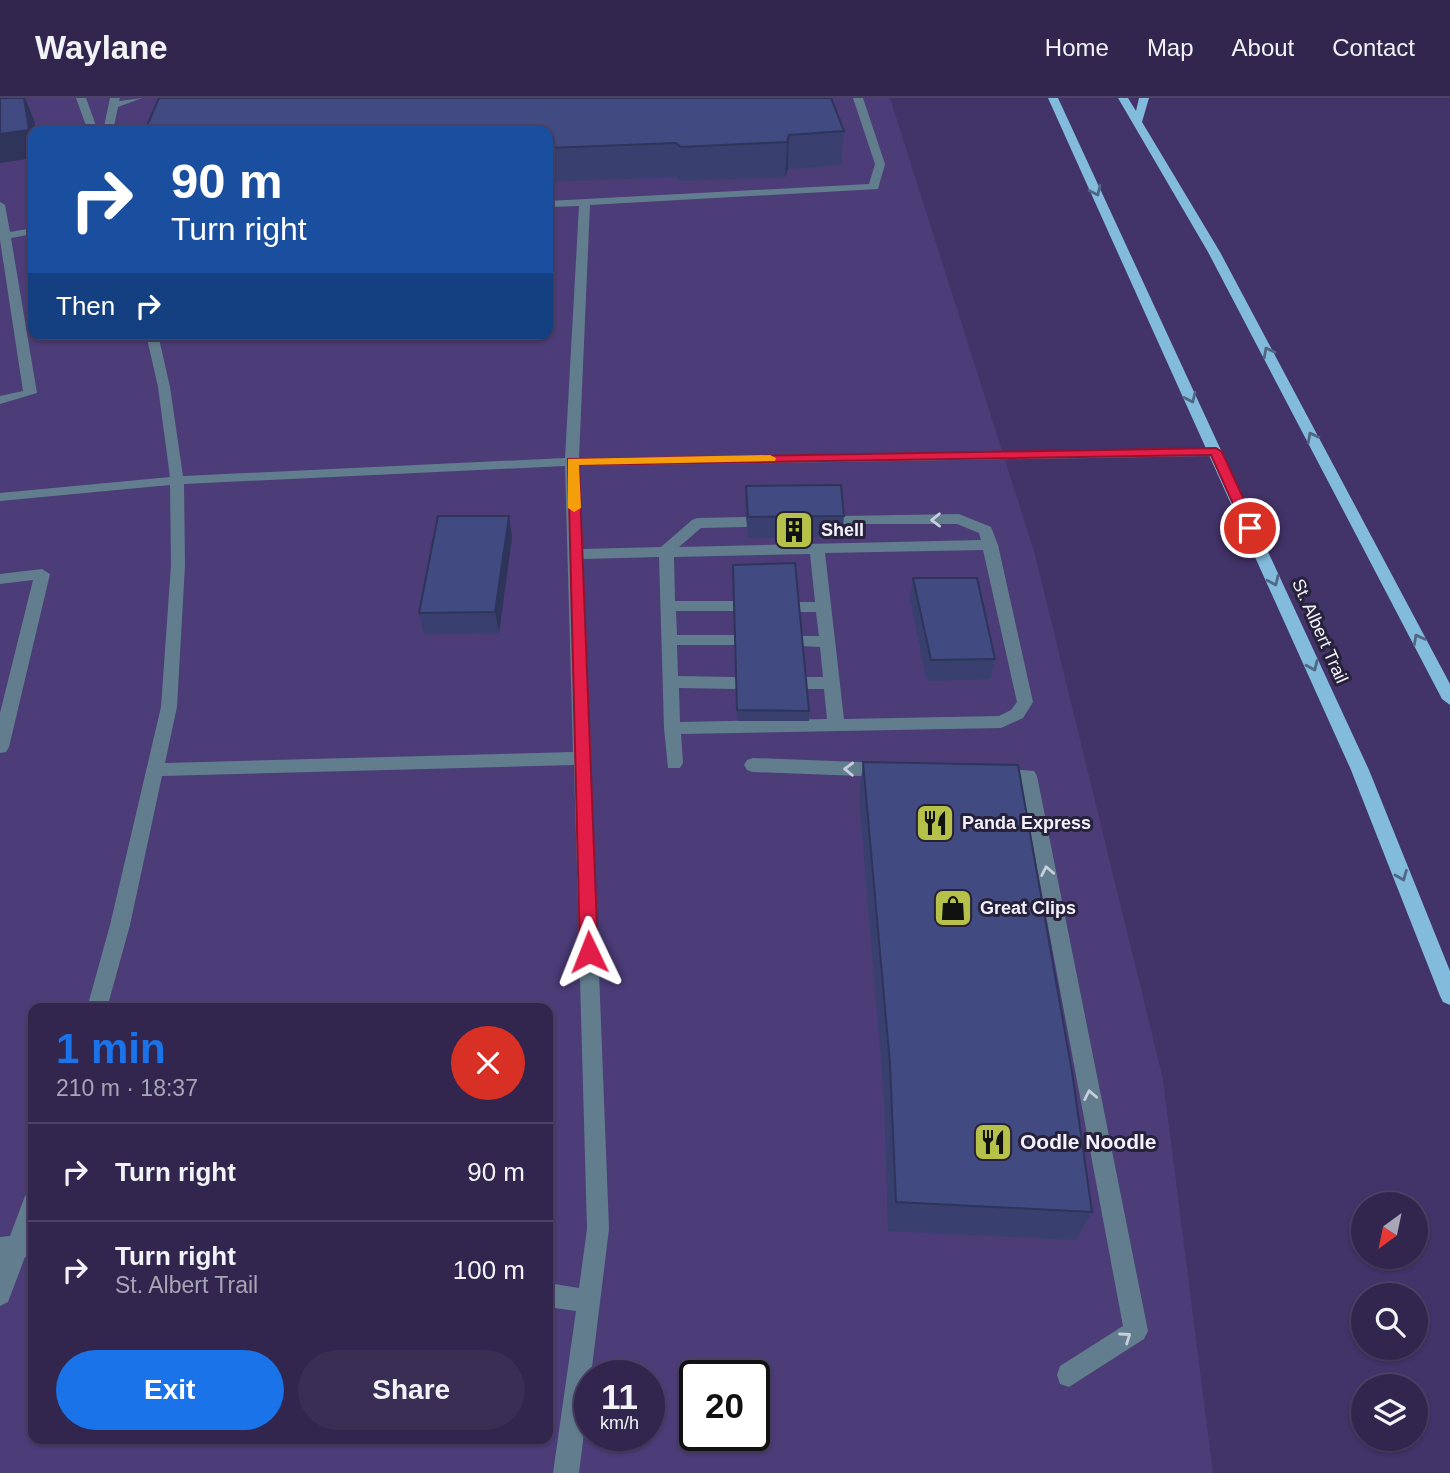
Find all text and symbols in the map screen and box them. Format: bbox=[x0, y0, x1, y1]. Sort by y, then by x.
text: Waylane bbox=[35, 29, 168, 66]
text: Home bbox=[1045, 34, 1109, 61]
text: Map bbox=[1147, 34, 1194, 61]
text: About bbox=[1232, 34, 1294, 61]
text: Contact bbox=[1332, 34, 1415, 61]
icon: right bbox=[56, 154, 147, 245]
text: 90 m bbox=[171, 154, 283, 208]
one-way arrow bbox=[1088, 184, 1102, 197]
text: Turn right bbox=[171, 211, 307, 247]
icon: right bbox=[129, 287, 167, 325]
text: Then bbox=[56, 291, 115, 321]
one-way arrow bbox=[1262, 347, 1276, 359]
one-way arrow bbox=[1183, 391, 1197, 403]
one-way arrow bbox=[1307, 432, 1320, 444]
pin bbox=[1220, 498, 1280, 558]
building icon: Shell bbox=[773, 509, 815, 551]
icon: arrive bbox=[1231, 509, 1269, 547]
one-way arrow bbox=[930, 512, 941, 527]
place label: Shell bbox=[821, 520, 864, 540]
one-way arrow bbox=[1266, 574, 1280, 586]
street label: St. Albert Trail bbox=[1288, 576, 1352, 686]
one-way arrow bbox=[1413, 633, 1426, 646]
one-way arrow bbox=[1305, 659, 1319, 672]
one-way arrow bbox=[844, 761, 855, 776]
restaurant icon: Panda Express bbox=[914, 802, 956, 844]
place label: Panda Express bbox=[962, 813, 1091, 833]
one-way arrow bbox=[1040, 865, 1055, 877]
one-way arrow bbox=[1394, 869, 1408, 881]
shop icon: Great Clips bbox=[932, 887, 974, 929]
place label: Great Clips bbox=[980, 898, 1076, 918]
position arrow bbox=[552, 915, 626, 989]
text: 1 min bbox=[56, 1025, 166, 1072]
button: close bbox=[451, 1026, 525, 1100]
text: 210 m · 18:37 bbox=[56, 1075, 198, 1101]
one-way arrow bbox=[1083, 1089, 1098, 1101]
restaurant icon: Oodle Noodle bbox=[972, 1121, 1014, 1163]
place label: Oodle Noodle bbox=[1020, 1130, 1157, 1153]
icon: right bbox=[56, 1153, 94, 1191]
text: Turn right bbox=[115, 1157, 236, 1187]
text: 90 m bbox=[467, 1157, 525, 1187]
north arrow bbox=[1351, 1192, 1428, 1269]
map controls bbox=[1351, 1192, 1428, 1451]
text: Turn right bbox=[115, 1241, 236, 1271]
icon: right bbox=[56, 1251, 94, 1289]
text: 100 m bbox=[453, 1255, 525, 1285]
text: St. Albert Trail bbox=[115, 1272, 258, 1298]
button: search bbox=[1351, 1283, 1428, 1360]
one-way arrow bbox=[1118, 1333, 1131, 1345]
button: Exit bbox=[56, 1350, 284, 1430]
button: Share bbox=[298, 1350, 525, 1430]
speed limit sign: 20 bbox=[679, 1360, 770, 1451]
button: layers bbox=[1351, 1374, 1428, 1451]
text: 11 bbox=[601, 1377, 638, 1416]
text: km/h bbox=[600, 1413, 639, 1433]

